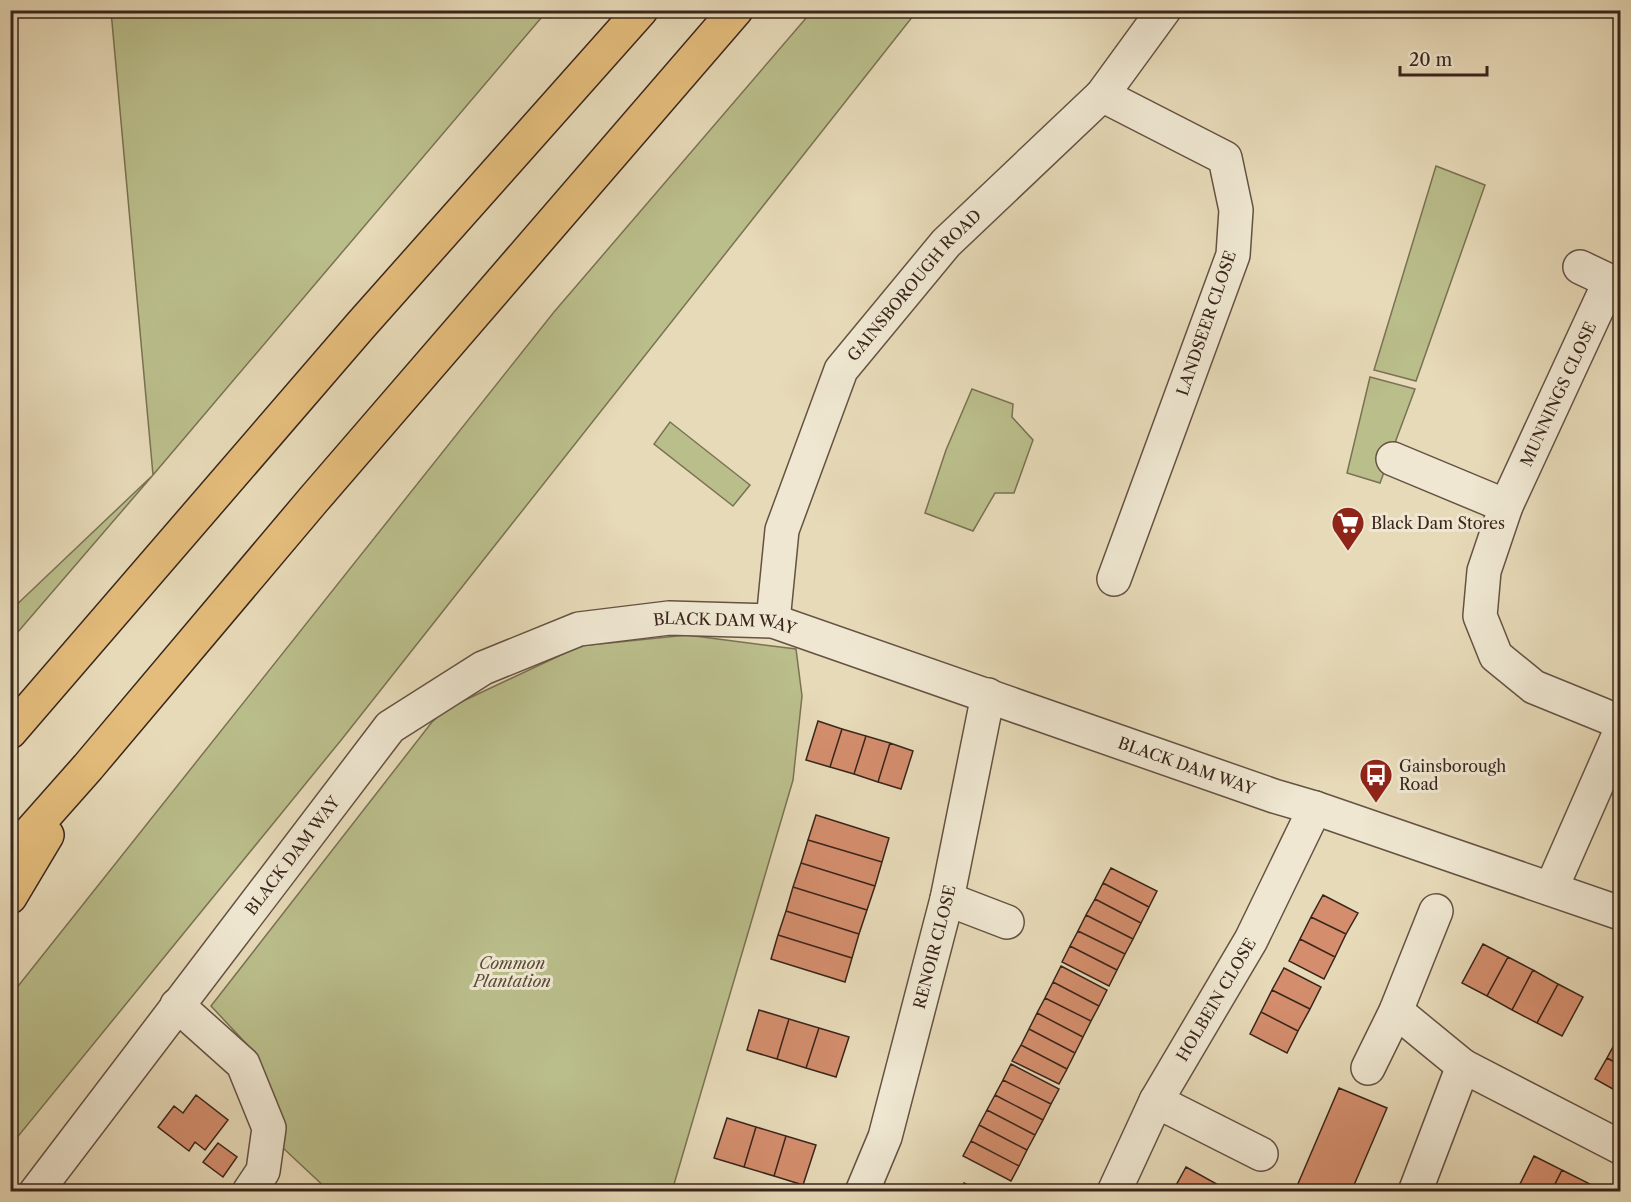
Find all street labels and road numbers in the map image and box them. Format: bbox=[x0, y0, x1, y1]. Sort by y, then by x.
street label: GAINSBOROUGH ROAD bbox=[843, 205, 985, 365]
street label: LANDSEER CLOSE bbox=[1172, 248, 1240, 398]
street label: MUNNINGS CLOSE bbox=[1516, 318, 1600, 470]
street label: BLACK DAM WAY bbox=[652, 608, 800, 639]
street label: BLACK DAM WAY bbox=[1115, 732, 1259, 799]
street label: BLACK DAM WAY bbox=[241, 792, 344, 919]
street label: RENOIR CLOSE bbox=[909, 883, 960, 1011]
street label: HOLBEIN CLOSE bbox=[1172, 934, 1260, 1065]

